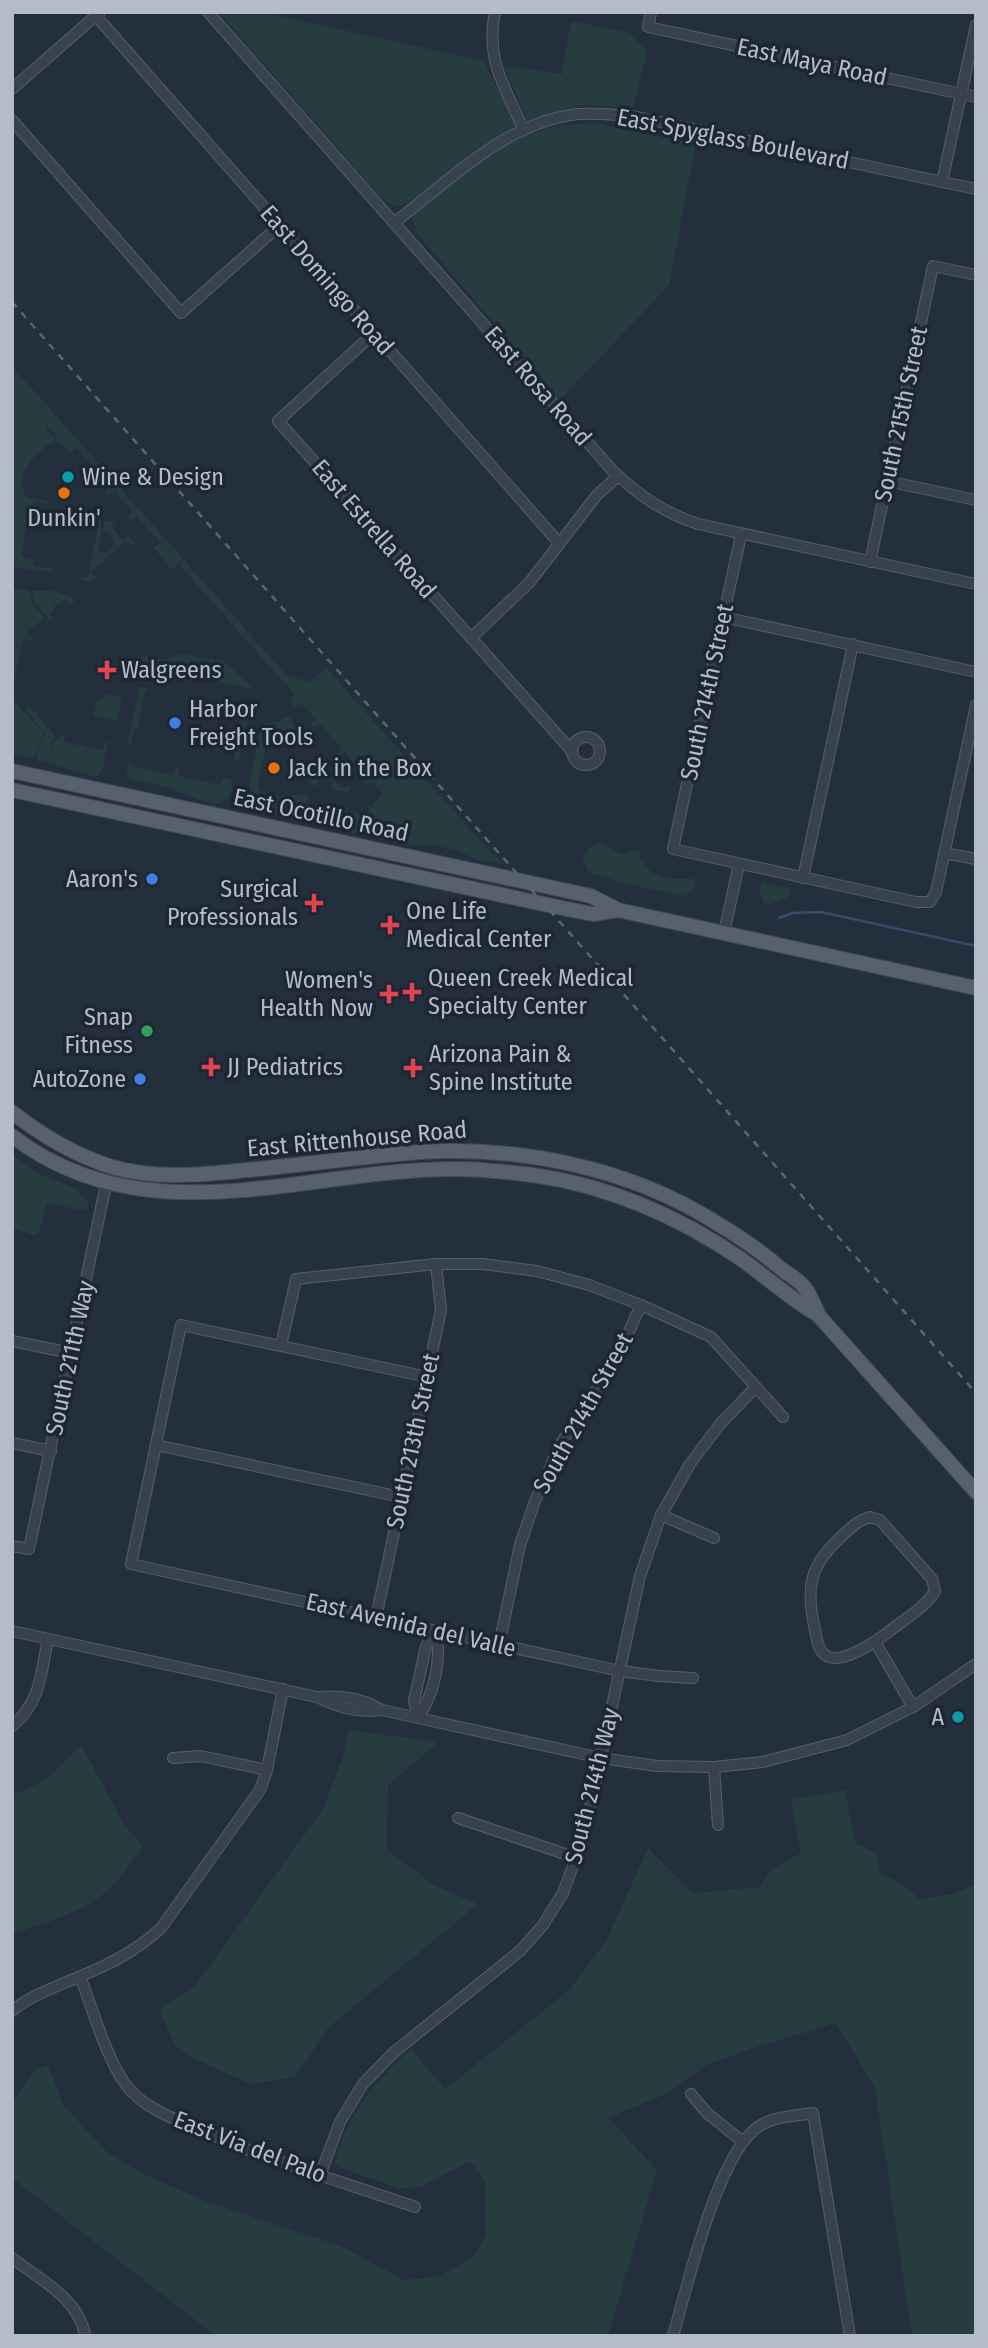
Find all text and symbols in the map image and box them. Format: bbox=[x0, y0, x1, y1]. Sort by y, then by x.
street label: East Maya Road bbox=[735, 32, 889, 92]
street label: East Spyglass Boulevard bbox=[615, 103, 851, 175]
street label: East Domingo Road bbox=[254, 200, 400, 360]
street label: East Rosa Road bbox=[479, 321, 597, 451]
street label: South 215th Street bbox=[869, 324, 933, 504]
street label: East Estrella Road bbox=[306, 454, 442, 604]
place label: Wine & Design bbox=[82, 463, 224, 491]
marker: Wine & Design bbox=[60, 469, 76, 485]
marker: Dunkin' bbox=[56, 485, 72, 501]
place label: Dunkin' bbox=[27, 504, 101, 532]
street label: South 214th Street bbox=[675, 601, 739, 783]
place label: Walgreens bbox=[121, 656, 222, 684]
marker: Walgreens bbox=[99, 662, 115, 678]
place label: Harbor Freight Tools bbox=[189, 695, 313, 751]
marker: Harbor Freight Tools bbox=[167, 715, 183, 731]
place label: Jack in the Box bbox=[288, 754, 432, 782]
marker: Jack in the Box bbox=[266, 760, 282, 776]
street label: East Ocotillo Road bbox=[231, 783, 411, 847]
place label: Aaron's bbox=[66, 865, 138, 893]
marker: Aaron's bbox=[144, 871, 160, 887]
place label: Surgical Professionals bbox=[167, 875, 298, 931]
marker: Surgical Professionals bbox=[304, 893, 324, 913]
place label: One Life Medical Center bbox=[406, 897, 552, 953]
marker: One Life Medical Center bbox=[380, 915, 400, 935]
place label: Queen Creek Medical Specialty Center bbox=[428, 964, 633, 1020]
place label: Women's Health Now bbox=[260, 966, 373, 1022]
marker: Queen Creek Medical Specialty Center bbox=[402, 982, 422, 1002]
marker: Women's Health Now bbox=[379, 984, 399, 1004]
place label: Snap Fitness bbox=[65, 1003, 133, 1059]
marker: Snap Fitness bbox=[139, 1023, 155, 1039]
place label: Arizona Pain & Spine Institute bbox=[429, 1040, 573, 1096]
place label: JJ Pediatrics bbox=[227, 1053, 343, 1081]
marker: JJ Pediatrics bbox=[201, 1057, 221, 1077]
marker: Arizona Pain & Spine Institute bbox=[403, 1058, 423, 1078]
place label: AutoZone bbox=[33, 1065, 126, 1093]
marker: AutoZone bbox=[132, 1071, 148, 1087]
street label: East Rittenhouse Road bbox=[246, 1115, 468, 1163]
street label: South 211th Way bbox=[40, 1278, 100, 1438]
street label: South 214th Street bbox=[527, 1328, 639, 1498]
street label: South 213th Street bbox=[381, 1351, 445, 1531]
street label: East Avenida del Valle bbox=[303, 1587, 519, 1663]
place label: A bbox=[931, 1703, 944, 1731]
street label: South 214th Way bbox=[559, 1705, 625, 1867]
marker: A bbox=[950, 1709, 966, 1725]
street label: East Via del Palo bbox=[170, 2105, 330, 2189]

